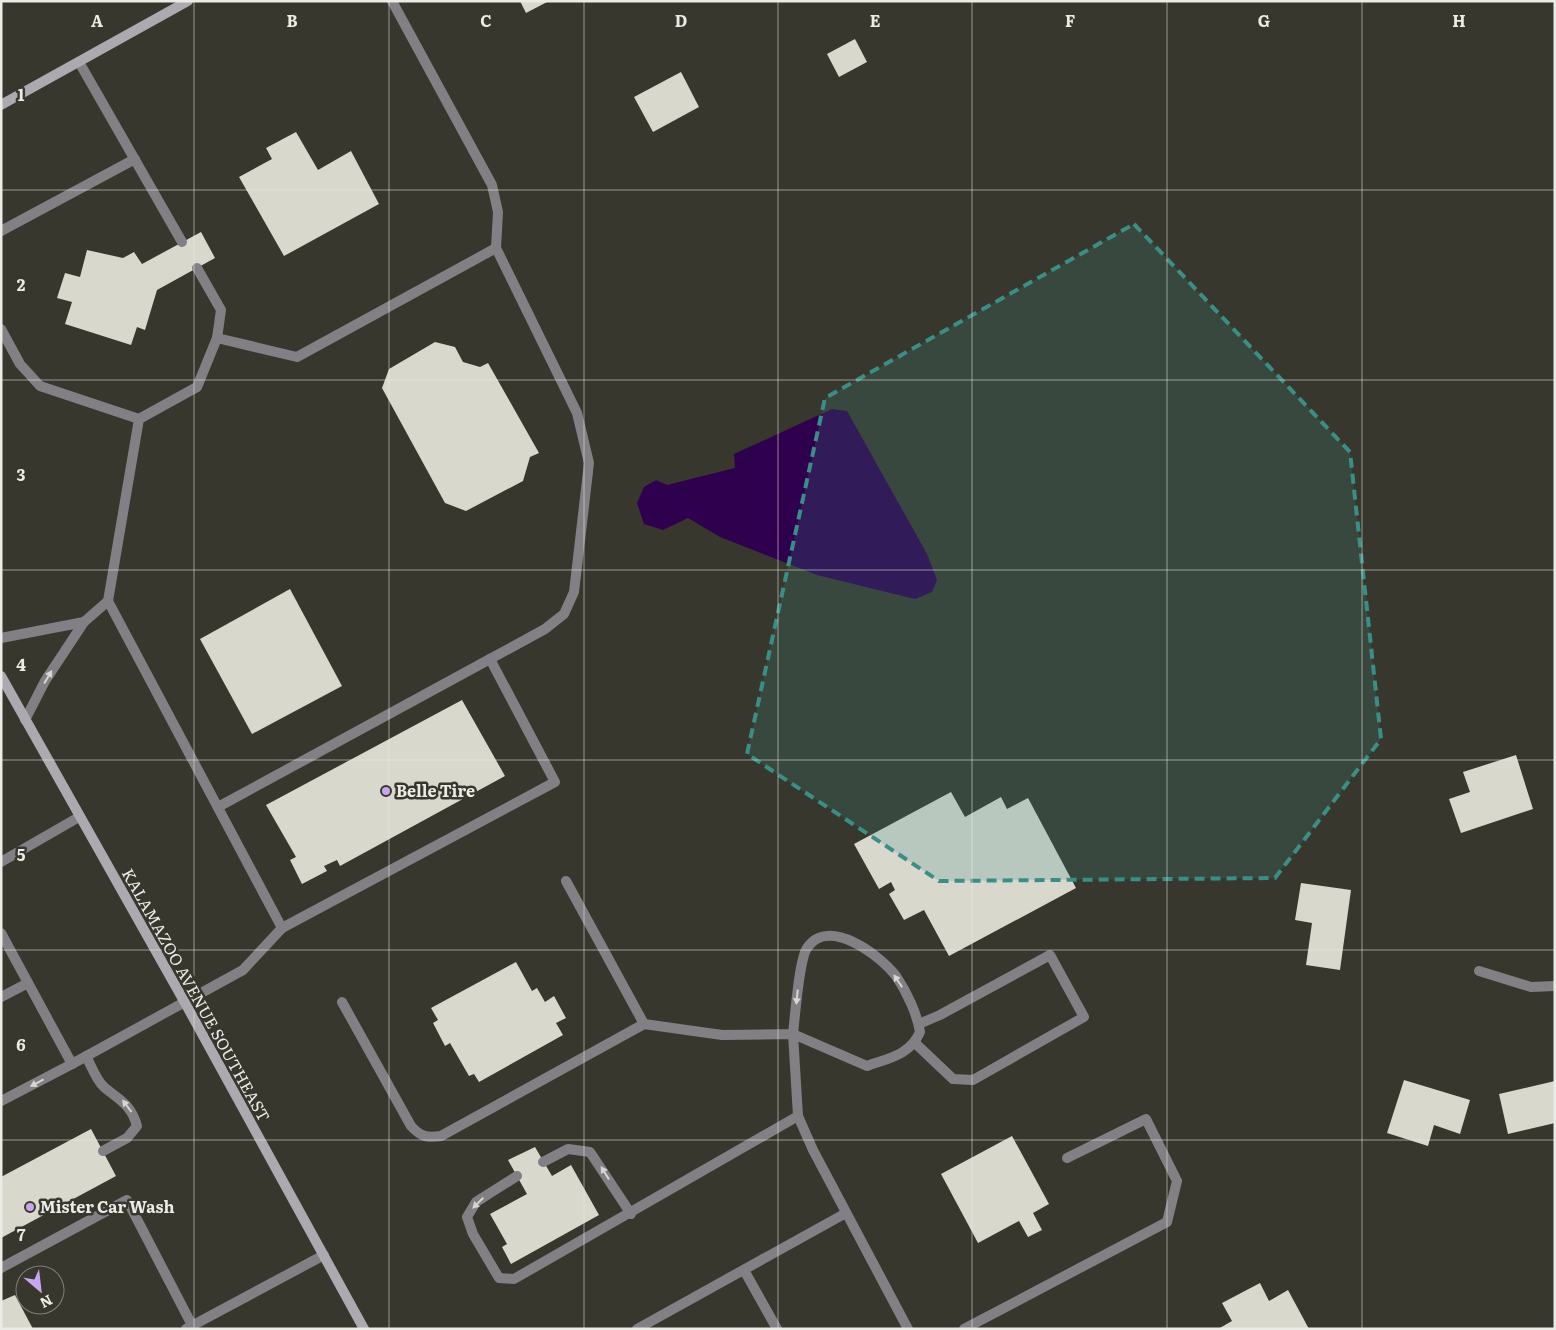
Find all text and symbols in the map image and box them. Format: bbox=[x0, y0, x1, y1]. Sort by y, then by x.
text: A bbox=[91, 8, 103, 32]
text: B bbox=[286, 8, 298, 32]
text: C bbox=[480, 8, 492, 32]
text: D bbox=[675, 8, 687, 32]
text: E bbox=[870, 8, 881, 32]
text: F bbox=[1065, 8, 1075, 32]
text: G bbox=[1258, 8, 1270, 32]
text: H bbox=[1452, 8, 1466, 32]
text: 1 bbox=[18, 82, 25, 106]
text: 2 bbox=[17, 272, 26, 296]
text: 3 bbox=[17, 462, 26, 486]
text: 4 bbox=[16, 652, 26, 676]
one-way arrow bbox=[44, 670, 53, 683]
place label: Belle Tire bbox=[396, 778, 475, 802]
marker: Belle Tire bbox=[380, 785, 392, 797]
text: 5 bbox=[17, 842, 26, 866]
street label: KALAMAZOO AVENUE SOUTHEAST bbox=[117, 864, 277, 1126]
one-way arrow bbox=[893, 974, 903, 987]
one-way arrow bbox=[793, 989, 801, 1005]
text: 6 bbox=[16, 1032, 26, 1056]
one-way arrow bbox=[29, 1079, 44, 1087]
one-way arrow bbox=[121, 1100, 132, 1113]
one-way arrow bbox=[600, 1166, 610, 1179]
place label: Mister Car Wash bbox=[40, 1194, 175, 1218]
one-way arrow bbox=[472, 1197, 484, 1209]
marker: Mister Car Wash bbox=[24, 1201, 36, 1213]
text: 7 bbox=[17, 1222, 26, 1246]
north arrow bbox=[15, 1265, 65, 1315]
text: N bbox=[36, 1291, 56, 1314]

